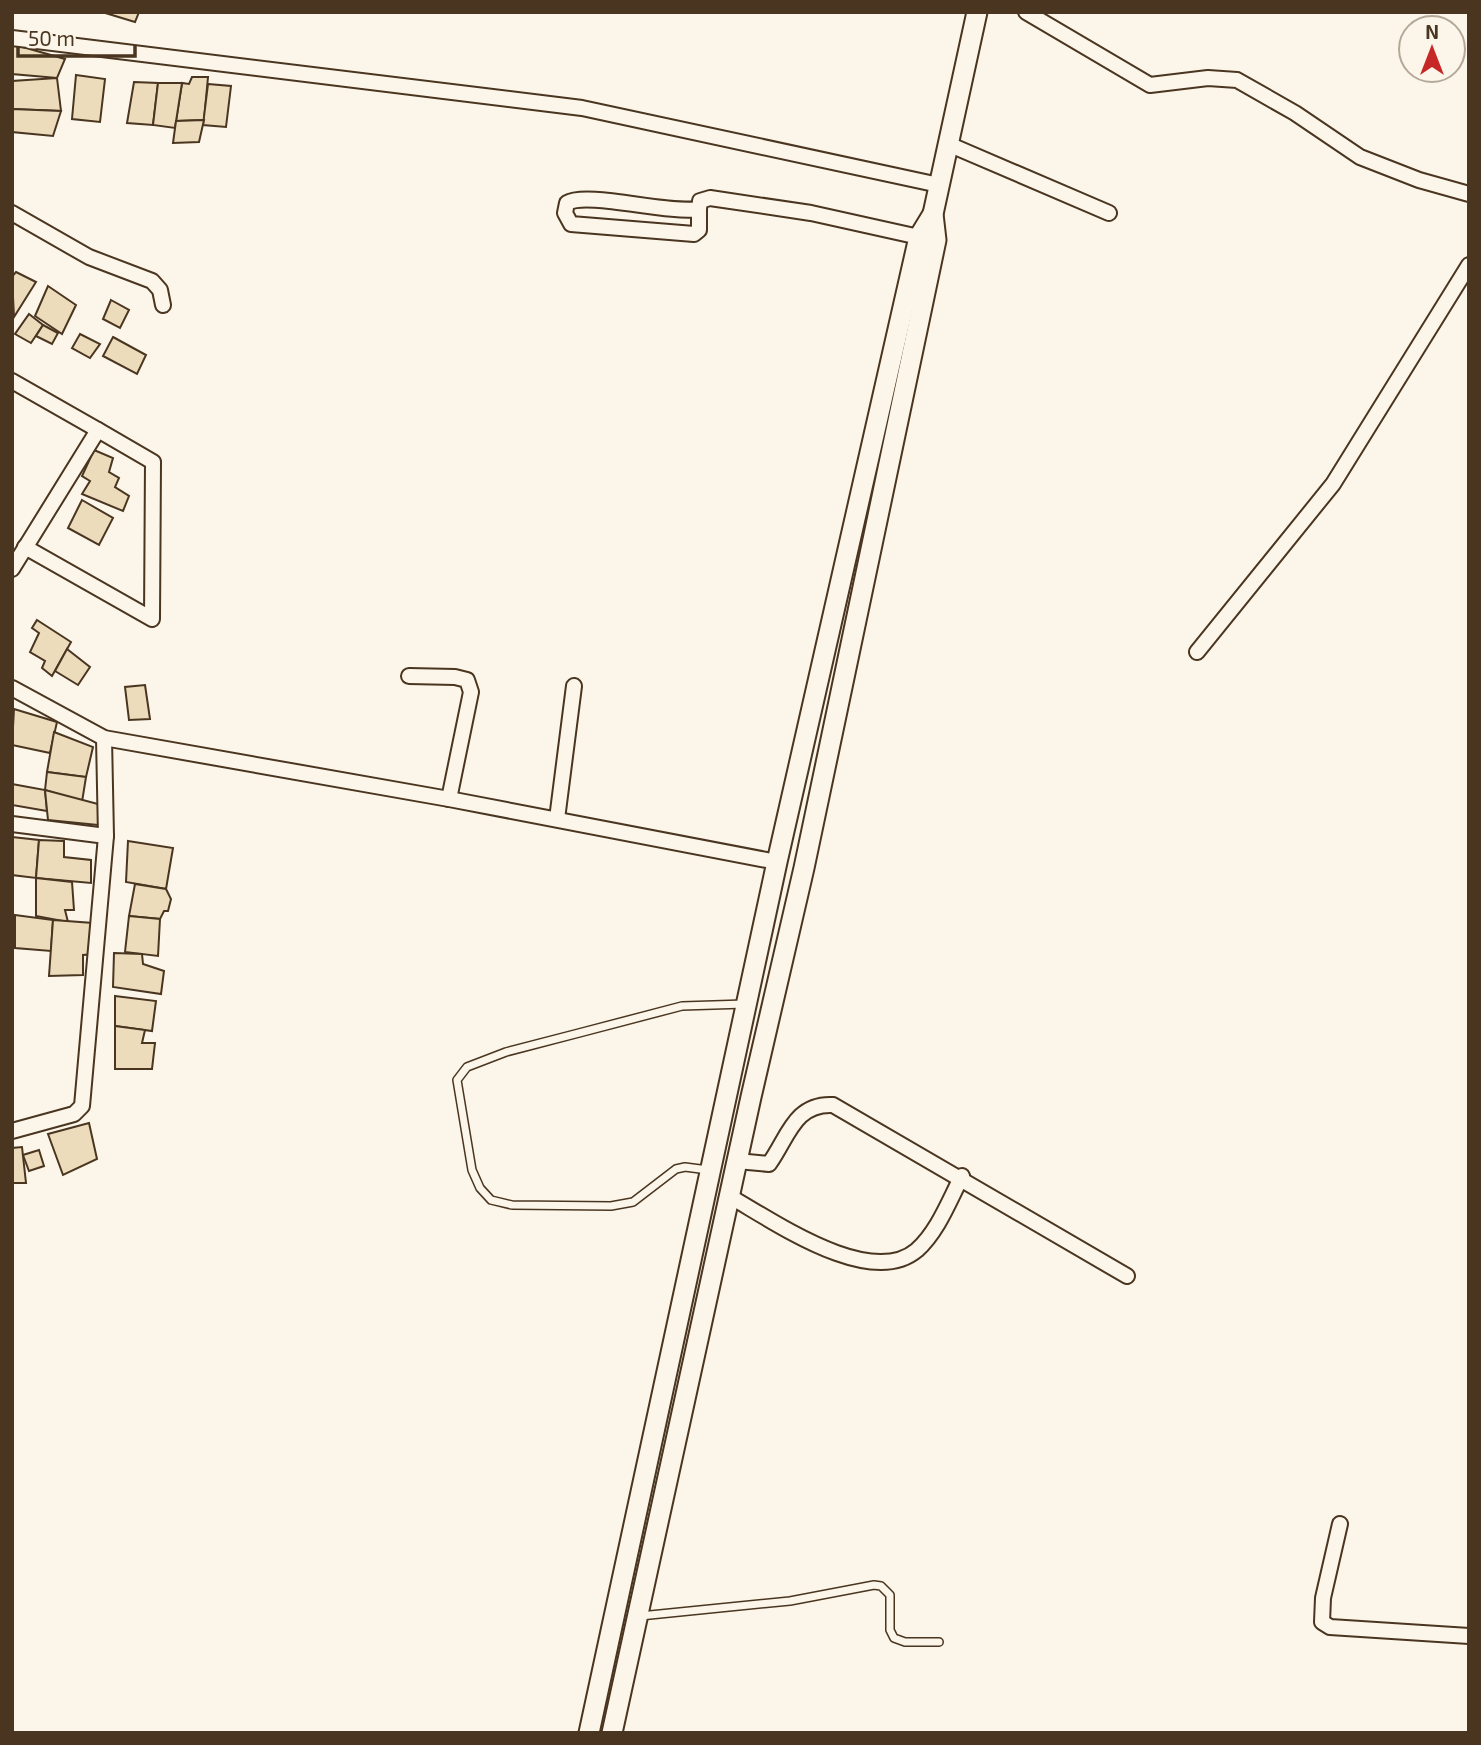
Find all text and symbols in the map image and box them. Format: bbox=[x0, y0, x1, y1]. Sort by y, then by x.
scale bar bbox=[18, 14, 135, 58]
north arrow bbox=[1397, 14, 1467, 84]
text: N bbox=[1425, 20, 1439, 43]
text: 50 m bbox=[28, 25, 75, 50]

